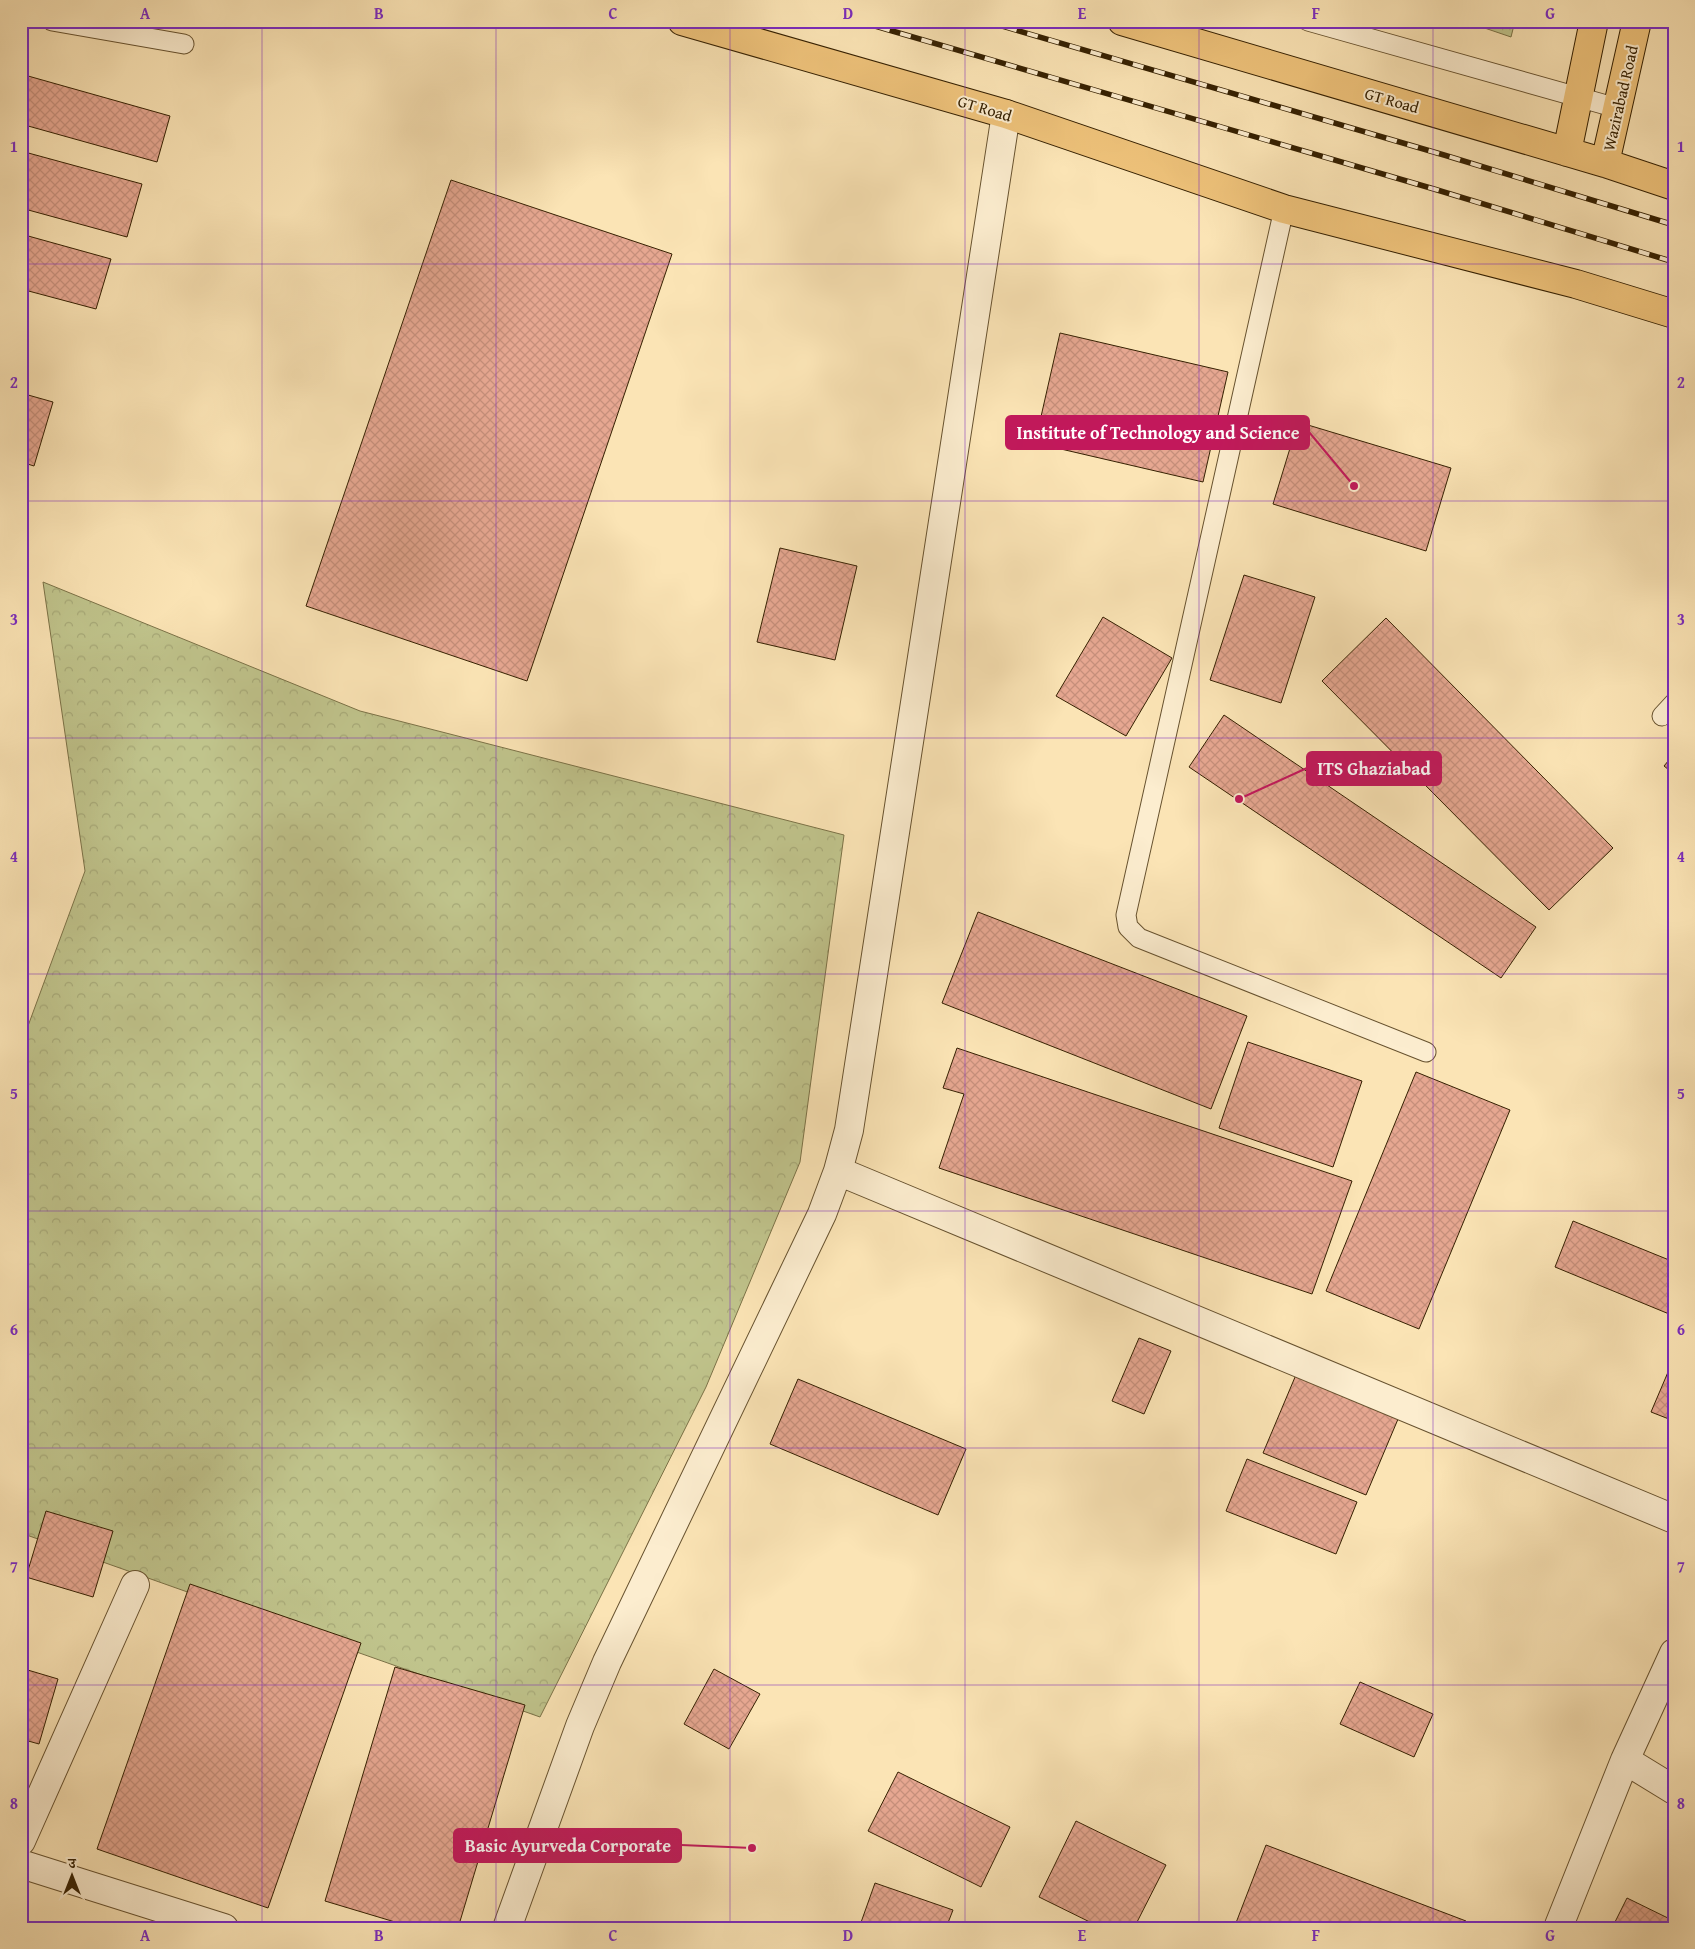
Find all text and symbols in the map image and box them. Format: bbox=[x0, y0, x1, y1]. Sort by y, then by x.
text: A bbox=[140, 1, 151, 25]
text: B bbox=[374, 1, 384, 25]
text: C bbox=[608, 1, 618, 25]
text: D bbox=[843, 1, 853, 25]
text: E bbox=[1078, 1, 1087, 25]
text: F bbox=[1312, 1, 1320, 25]
text: G bbox=[1545, 1, 1555, 25]
street label: Wazirabad Road bbox=[1596, 43, 1644, 153]
street label: GT Road bbox=[1362, 81, 1422, 119]
street label: GT Road bbox=[955, 88, 1015, 128]
text: 1 bbox=[10, 134, 18, 158]
text: 1 bbox=[1677, 134, 1685, 158]
text: 2 bbox=[10, 370, 18, 394]
text: 2 bbox=[1677, 370, 1685, 394]
callout: Institute of Technology and Science bbox=[1006, 416, 1309, 449]
text: Institute of Technology and Science bbox=[1017, 419, 1300, 446]
text: 3 bbox=[10, 607, 18, 631]
text: 3 bbox=[1677, 607, 1685, 631]
callout: ITS Ghaziabad bbox=[1307, 752, 1441, 785]
text: ITS Ghaziabad bbox=[1317, 755, 1432, 782]
text: 4 bbox=[10, 844, 18, 868]
text: 4 bbox=[1677, 844, 1685, 868]
text: 5 bbox=[10, 1081, 18, 1105]
text: 5 bbox=[1677, 1081, 1685, 1105]
text: 6 bbox=[10, 1317, 18, 1341]
text: 6 bbox=[1677, 1317, 1685, 1341]
text: 7 bbox=[10, 1554, 18, 1578]
text: 7 bbox=[1677, 1554, 1685, 1578]
text: 8 bbox=[10, 1791, 18, 1815]
text: 8 bbox=[1677, 1791, 1685, 1815]
callout: Basic Ayurveda Corporate bbox=[454, 1829, 681, 1862]
text: Basic Ayurveda Corporate bbox=[465, 1832, 671, 1859]
north arrow bbox=[48, 1852, 98, 1902]
text: उ bbox=[67, 1853, 76, 1873]
text: A bbox=[140, 1923, 151, 1947]
text: B bbox=[374, 1923, 384, 1947]
text: C bbox=[608, 1923, 618, 1947]
text: D bbox=[843, 1923, 853, 1947]
text: E bbox=[1078, 1923, 1087, 1947]
text: F bbox=[1312, 1923, 1320, 1947]
text: G bbox=[1545, 1923, 1555, 1947]

